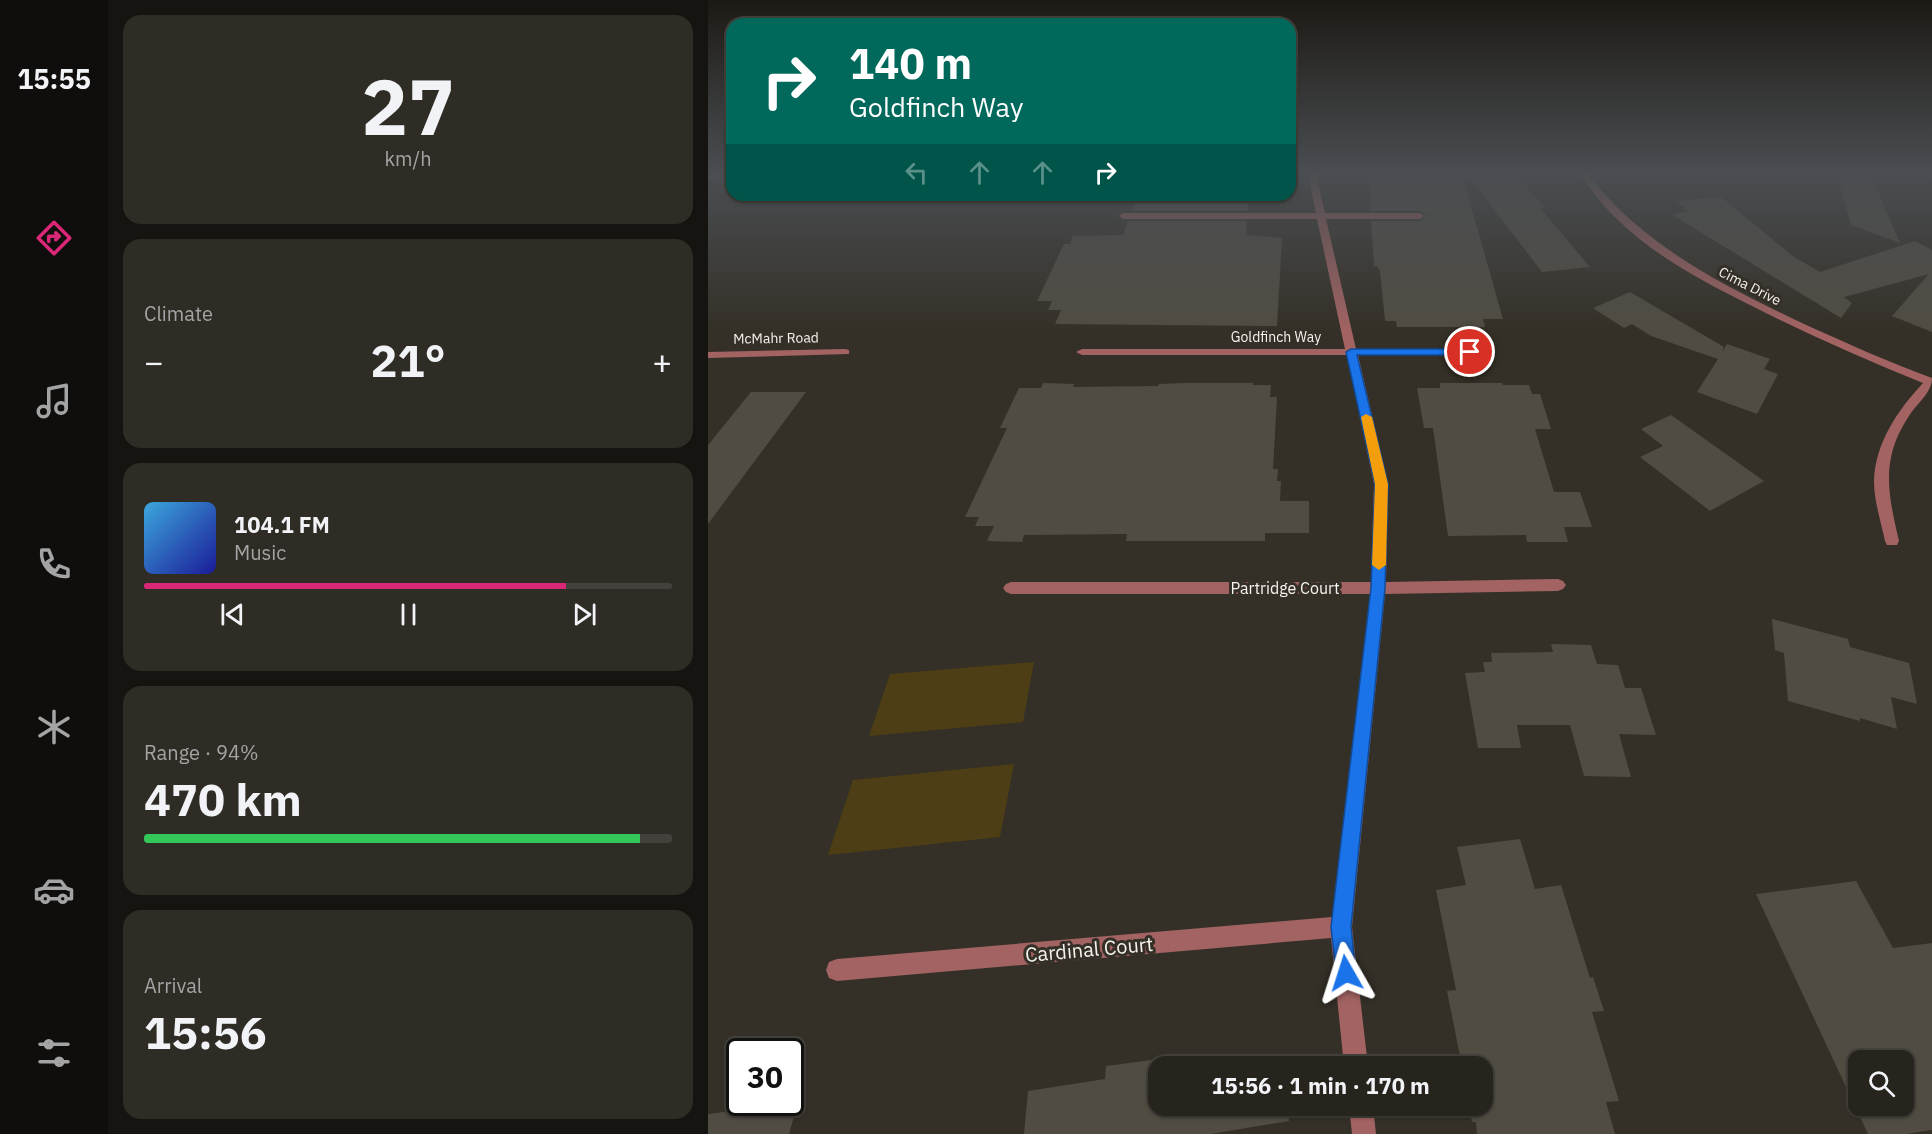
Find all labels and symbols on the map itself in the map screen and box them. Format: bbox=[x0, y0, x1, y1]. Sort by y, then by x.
street label: Cima Drive bbox=[1716, 263, 1785, 310]
pin bbox=[1444, 326, 1495, 377]
street label: McMahr Road bbox=[733, 328, 819, 348]
street label: Goldfinch Way bbox=[1231, 328, 1321, 346]
street label: Partridge Court bbox=[1230, 578, 1340, 598]
street label: Cardinal Court bbox=[1024, 930, 1154, 968]
position arrow bbox=[1314, 941, 1378, 1005]
speed limit sign: 30 bbox=[726, 1038, 804, 1116]

